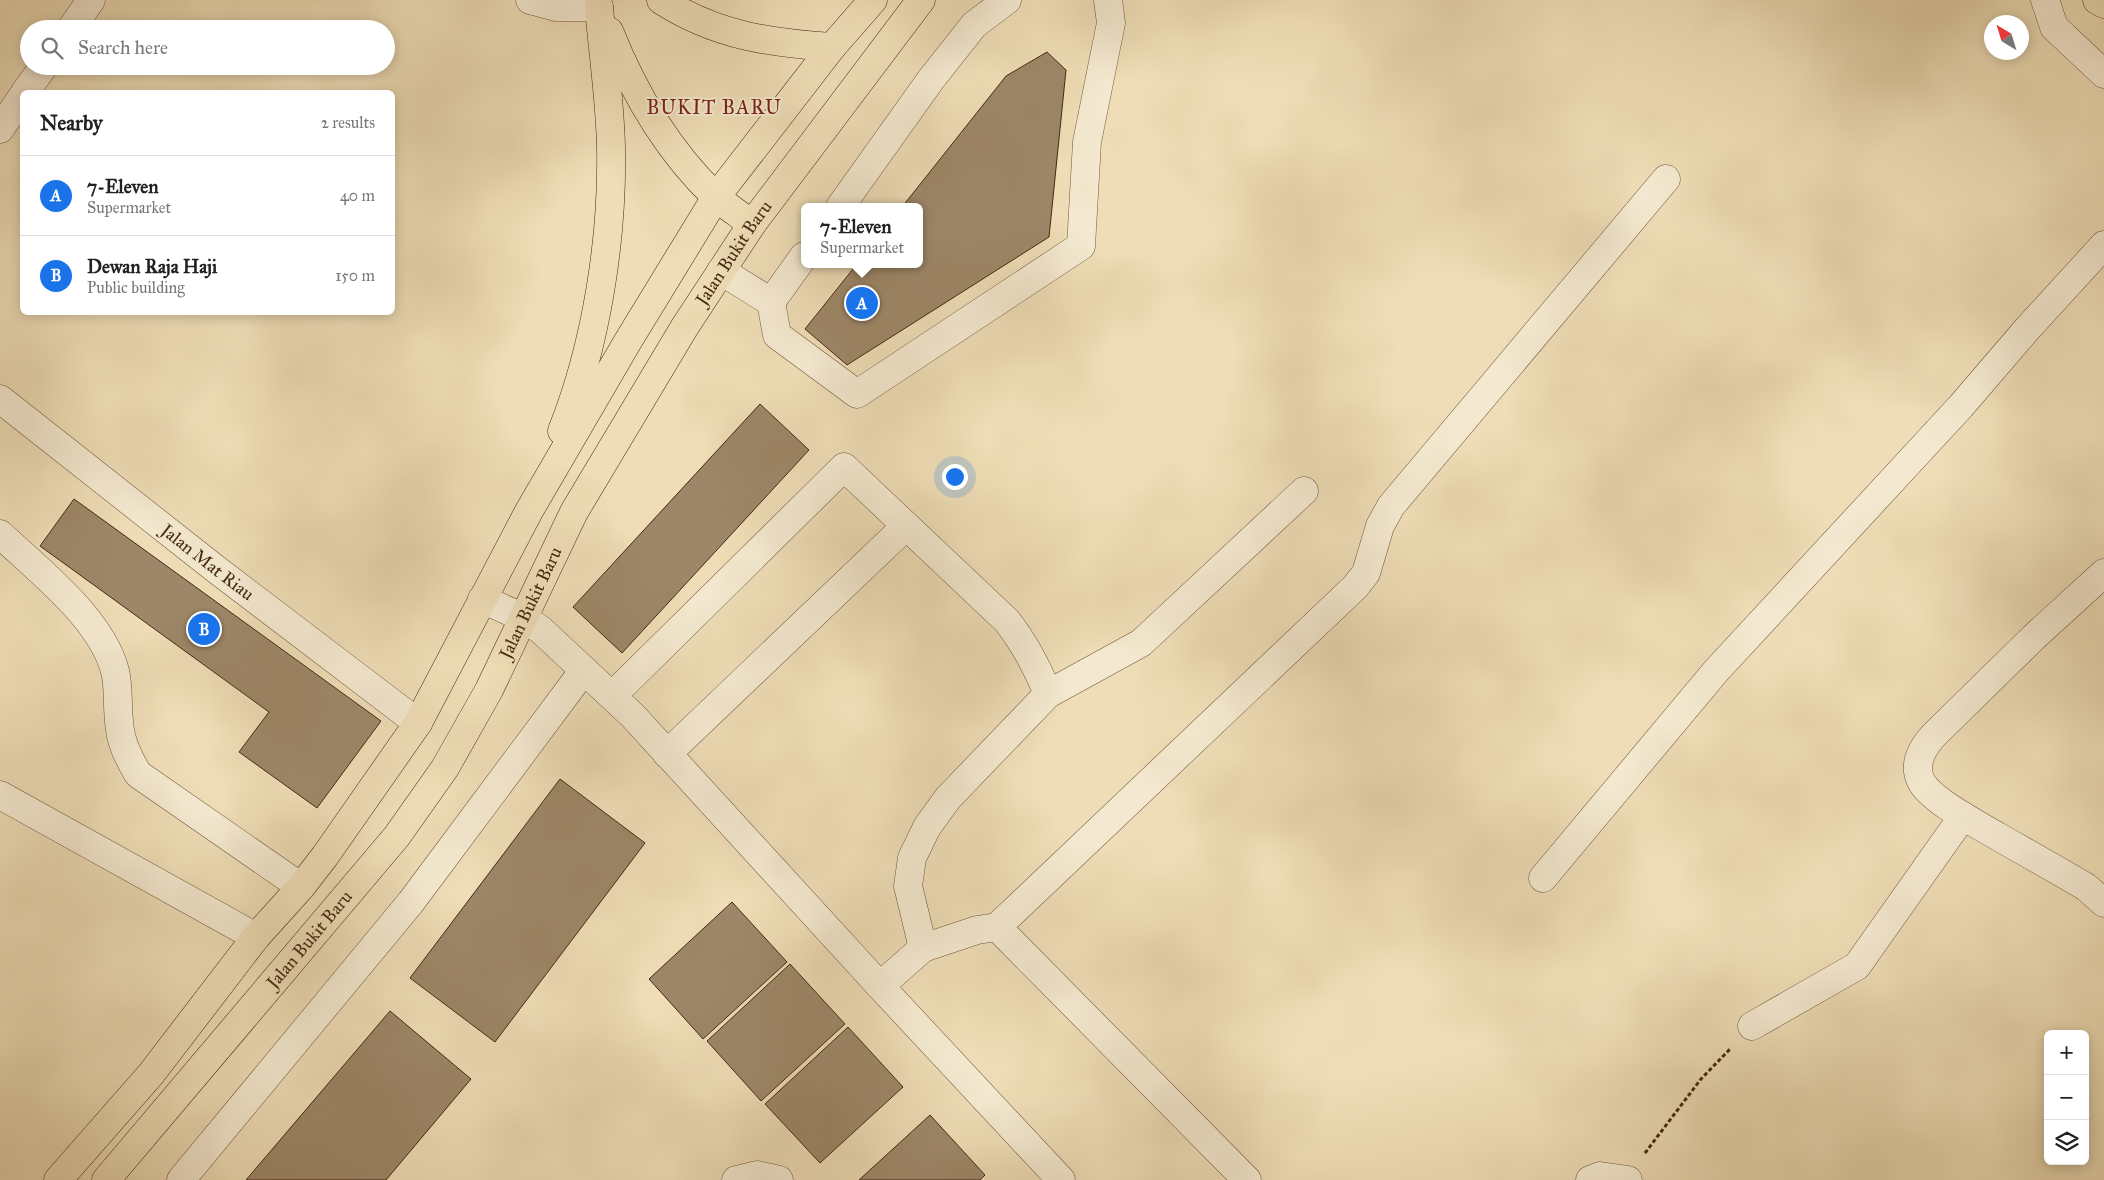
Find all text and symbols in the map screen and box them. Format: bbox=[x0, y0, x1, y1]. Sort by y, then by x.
north arrow bbox=[1984, 15, 2029, 60]
search box bbox=[20, 20, 395, 75]
icon: search bbox=[38, 34, 66, 62]
text: Search here bbox=[78, 36, 168, 59]
district label: BUKIT BARU bbox=[646, 95, 782, 119]
text: Nearby bbox=[40, 110, 103, 136]
text: 2 results bbox=[321, 113, 375, 132]
text: 7-Eleven bbox=[87, 175, 159, 198]
text: A bbox=[51, 186, 61, 205]
text: 40 m bbox=[340, 186, 375, 205]
street label: Jalan Bukit Baru bbox=[690, 196, 777, 312]
text: Supermarket bbox=[87, 198, 171, 217]
popup bbox=[801, 203, 923, 268]
text: 7-Eleven bbox=[820, 215, 891, 238]
text: Supermarket bbox=[820, 238, 904, 257]
text: Dewan Raja Haji bbox=[87, 255, 217, 278]
text: B bbox=[51, 266, 61, 285]
text: 150 m bbox=[335, 266, 375, 285]
text: Public building bbox=[87, 278, 185, 297]
pin: A bbox=[846, 284, 878, 322]
your location bbox=[942, 464, 968, 490]
street label: Jalan Mat Riau bbox=[154, 518, 259, 605]
street label: Jalan Bukit Baru bbox=[494, 543, 567, 665]
pin: B bbox=[188, 610, 220, 648]
street label: Jalan Bukit Baru bbox=[261, 886, 357, 995]
map controls bbox=[2044, 1030, 2089, 1165]
button: + bbox=[2044, 1030, 2089, 1075]
button: − bbox=[2044, 1075, 2089, 1120]
button: layers bbox=[2044, 1120, 2089, 1165]

